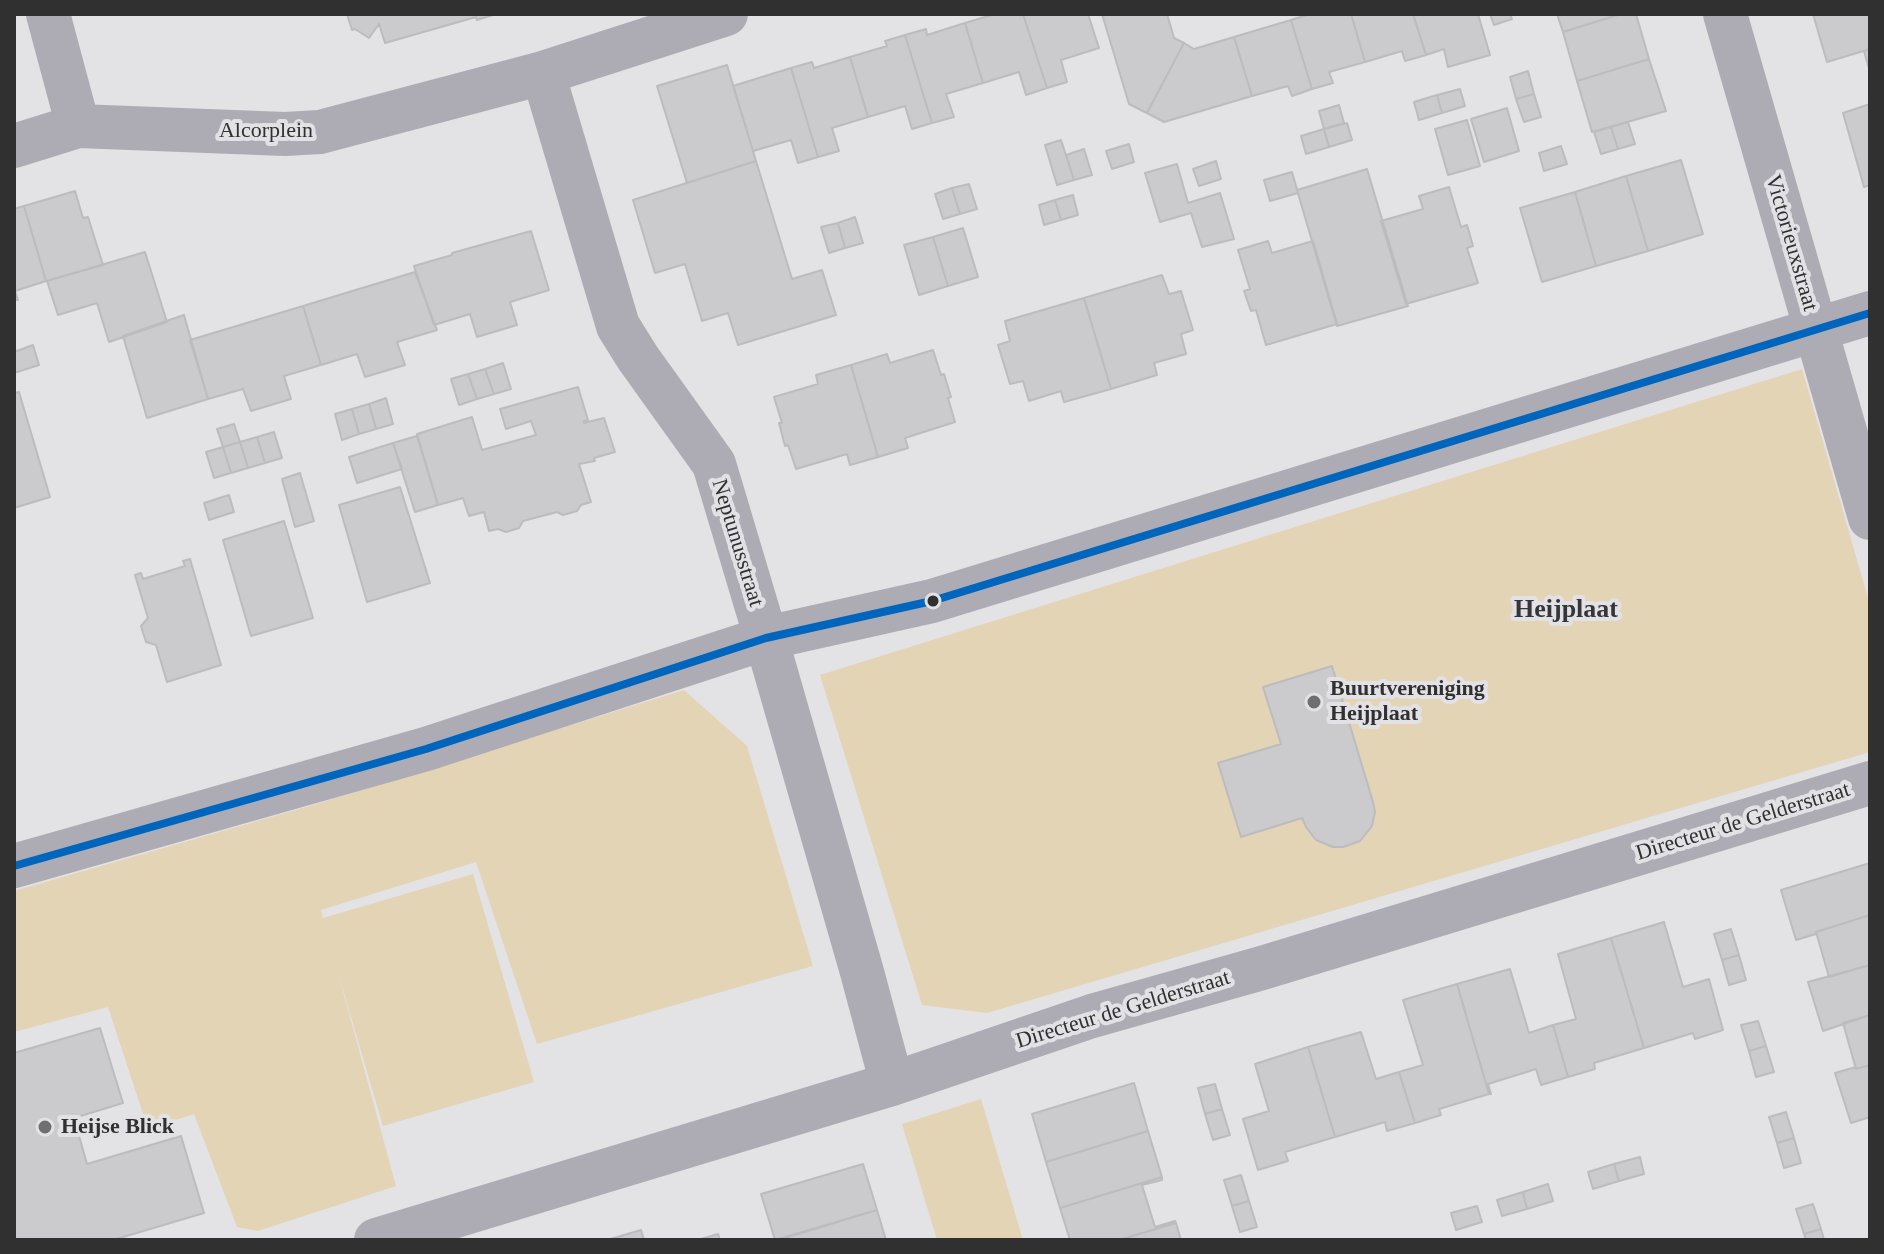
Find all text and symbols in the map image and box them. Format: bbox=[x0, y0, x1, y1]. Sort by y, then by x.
street label: Alcorplein bbox=[219, 118, 313, 144]
street label: Victorieuxstraat bbox=[1759, 172, 1823, 314]
street label: Neptunusstraat bbox=[705, 476, 769, 610]
unlabelled marker bbox=[925, 593, 941, 609]
district label: Heijplaat bbox=[1514, 594, 1618, 626]
place label: Buurtvereniging Heijplaat bbox=[1330, 676, 1485, 728]
marker: Buurtvereniging Heijplaat bbox=[1305, 693, 1323, 711]
street label: Directeur de Gelderstraat bbox=[1633, 777, 1853, 867]
street label: Directeur de Gelderstraat bbox=[1013, 965, 1233, 1055]
place label: Heijse Blick bbox=[61, 1114, 174, 1140]
marker: Heijse Blick bbox=[36, 1118, 54, 1136]

